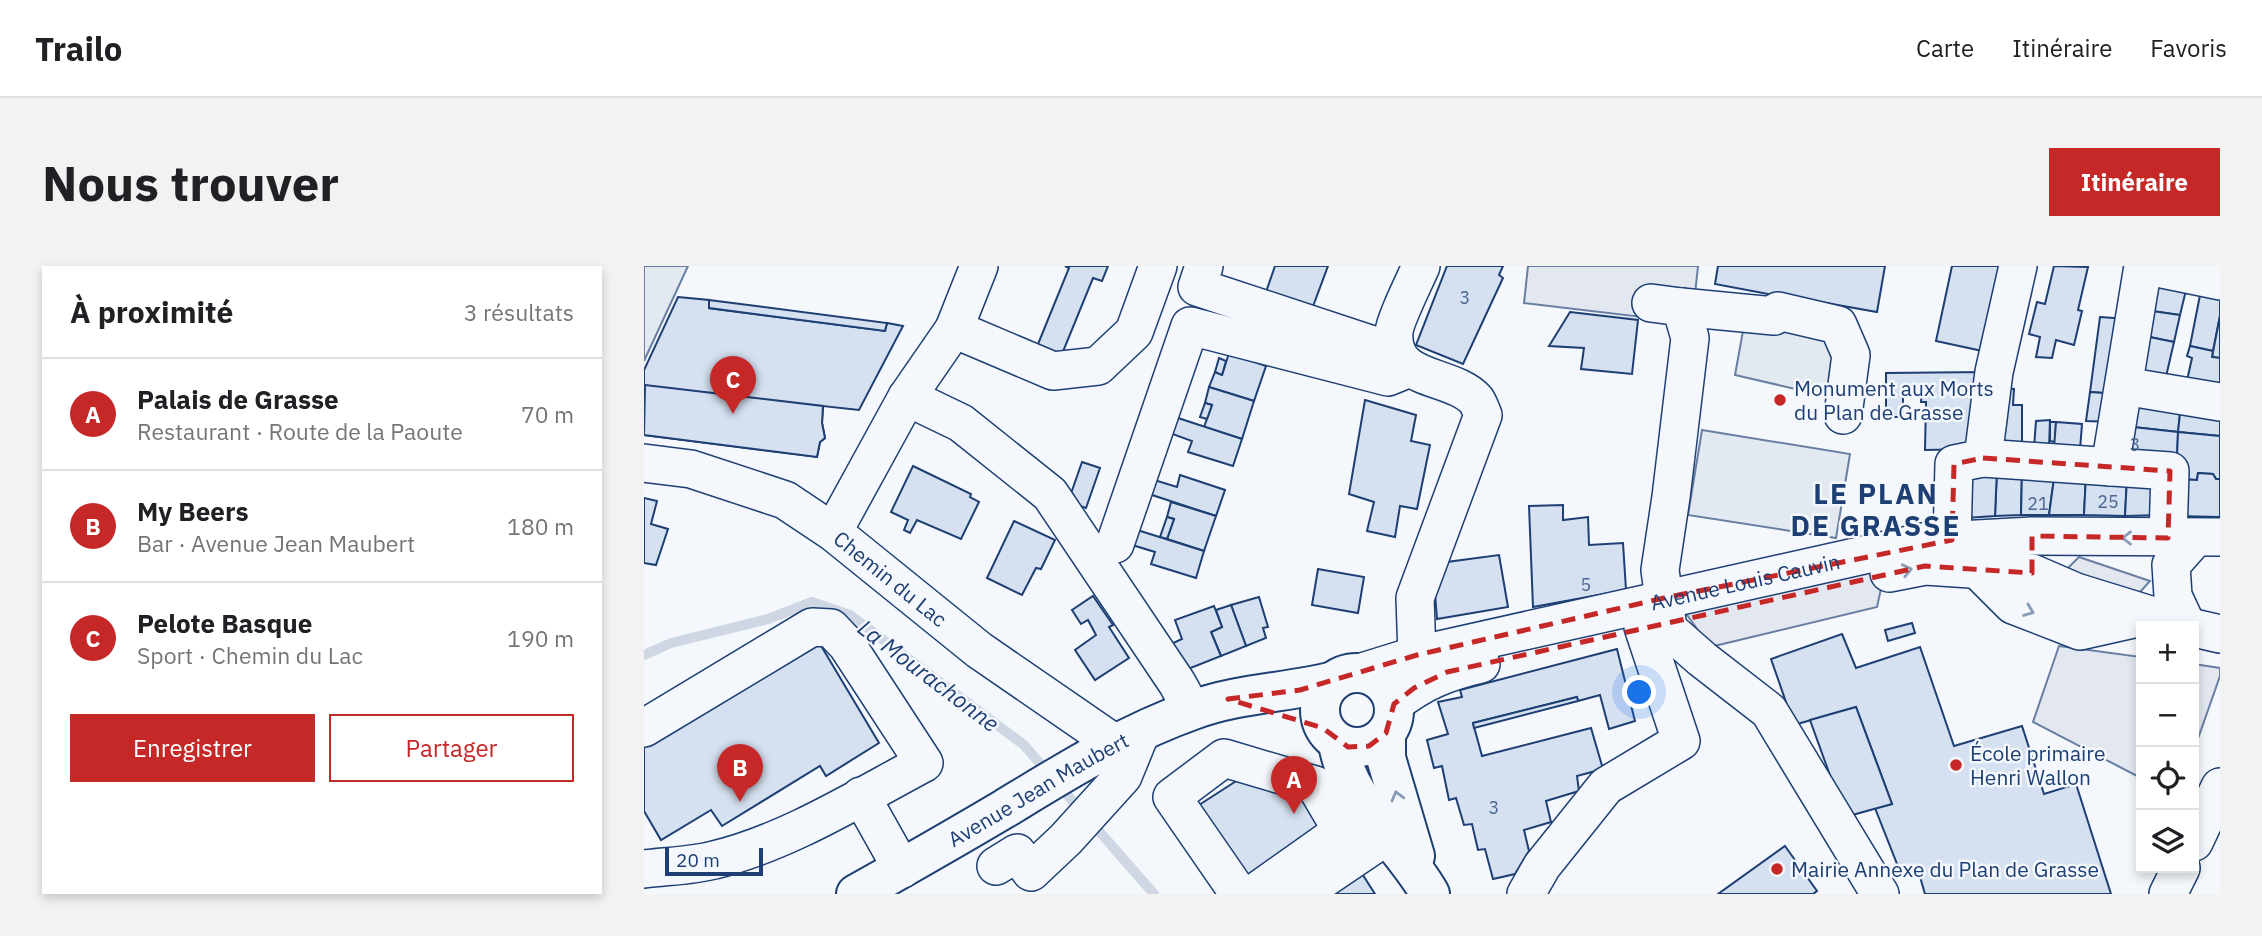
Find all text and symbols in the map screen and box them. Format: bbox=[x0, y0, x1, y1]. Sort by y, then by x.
text: Trailo bbox=[35, 27, 122, 70]
text: Carte bbox=[1916, 32, 1974, 64]
text: Itinéraire bbox=[2012, 32, 2112, 64]
text: Favoris bbox=[2150, 32, 2227, 64]
button: Itinéraire bbox=[2049, 148, 2220, 216]
text: Nous trouver bbox=[42, 151, 339, 214]
house number: 3 bbox=[1460, 286, 1470, 309]
text: À proximité bbox=[70, 292, 233, 331]
text: 3 résultats bbox=[464, 297, 574, 327]
pin: C bbox=[710, 356, 756, 414]
place label: Monument aux Morts du Plan de Grasse bbox=[1794, 374, 1994, 426]
text: Palais de Grasse bbox=[137, 382, 339, 416]
marker: Monument aux Morts du Plan de Grasse bbox=[1772, 392, 1788, 408]
text: A bbox=[85, 399, 101, 429]
text: 70 m bbox=[521, 399, 574, 429]
text: Restaurant · Route de la Paoute bbox=[137, 416, 463, 446]
house number: 3 bbox=[2130, 433, 2140, 456]
district label: LE PLAN DE GRASSE bbox=[1791, 475, 1961, 544]
house number: 25 bbox=[2097, 490, 2119, 513]
house number: 21 bbox=[2027, 492, 2049, 515]
text: My Beers bbox=[137, 494, 249, 528]
text: B bbox=[85, 511, 101, 541]
text: 180 m bbox=[507, 511, 574, 541]
street label: Chemin du Lac bbox=[828, 524, 953, 633]
text: Bar · Avenue Jean Maubert bbox=[137, 528, 415, 558]
one-way arrow bbox=[2122, 530, 2132, 546]
street label: Avenue Louis Cauvin bbox=[1648, 547, 1843, 616]
one-way arrow bbox=[1901, 563, 1913, 578]
house number: 5 bbox=[1581, 573, 1591, 596]
one-way arrow bbox=[2023, 603, 2035, 617]
text: Pelote Basque bbox=[137, 606, 312, 640]
water label: La Mourachonne bbox=[852, 612, 1006, 738]
map controls bbox=[2136, 621, 2199, 873]
button: + bbox=[2136, 621, 2199, 684]
text: C bbox=[86, 623, 100, 653]
text: 190 m bbox=[507, 623, 574, 653]
text: Sport · Chemin du Lac bbox=[137, 640, 363, 670]
your location bbox=[1622, 675, 1656, 709]
button: − bbox=[2136, 684, 2199, 747]
button: Enregistrer bbox=[70, 714, 315, 782]
button: Partager bbox=[329, 714, 574, 782]
street label: Avenue Jean Maubert bbox=[943, 726, 1133, 853]
place label: École primaire Henri Wallon bbox=[1970, 739, 2106, 791]
pin: B bbox=[717, 744, 763, 802]
button: locate bbox=[2136, 747, 2199, 810]
pin: A bbox=[1271, 756, 1317, 814]
marker: École primaire Henri Wallon bbox=[1948, 757, 1964, 773]
one-way arrow bbox=[1390, 791, 1405, 803]
house number: 3 bbox=[1489, 796, 1499, 819]
button: layers bbox=[2136, 810, 2199, 873]
scale bar bbox=[665, 845, 763, 877]
text: 20 m bbox=[676, 848, 720, 872]
place label: Mairie Annexe du Plan de Grasse bbox=[1791, 855, 2099, 883]
marker: Mairie Annexe du Plan de Grasse bbox=[1769, 861, 1785, 877]

